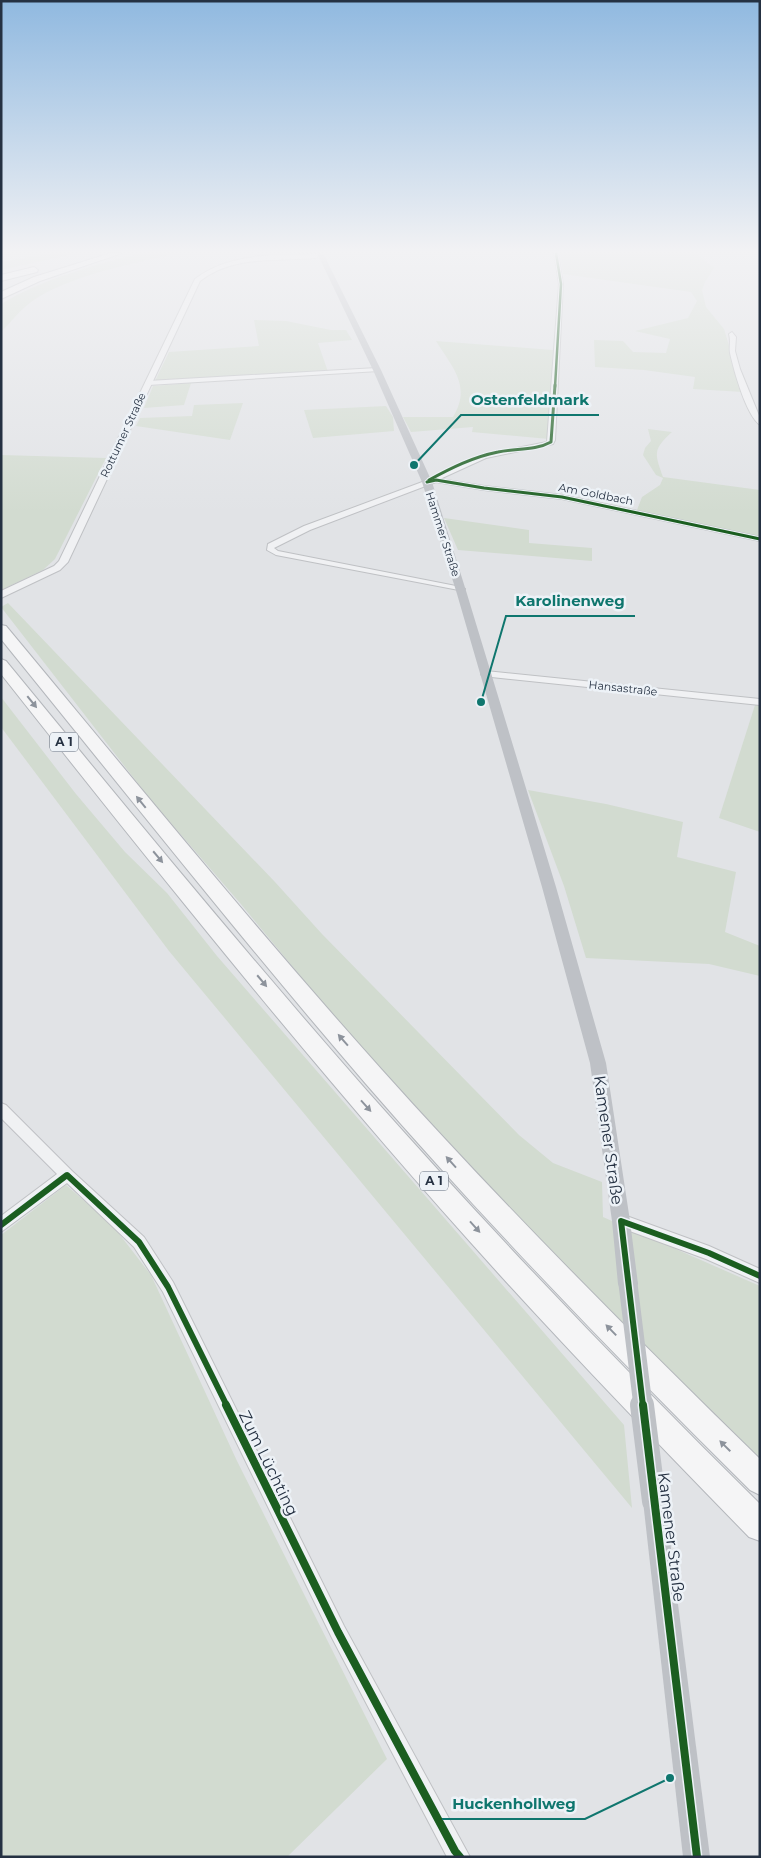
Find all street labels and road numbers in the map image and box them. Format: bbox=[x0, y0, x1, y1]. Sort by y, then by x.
street label: Rottumer Straße bbox=[97, 390, 149, 480]
street label: Am Goldbach bbox=[558, 480, 634, 508]
street label: Hammer Straße bbox=[423, 490, 463, 579]
street label: Hansastraße bbox=[588, 677, 658, 699]
road number: A 1 bbox=[50, 732, 78, 752]
street label: Kamener Straße bbox=[590, 1074, 627, 1206]
road number: A 1 bbox=[420, 1172, 448, 1190]
street label: Zum Lüchting bbox=[235, 1408, 302, 1519]
street label: Kamener Straße bbox=[654, 1471, 689, 1603]

